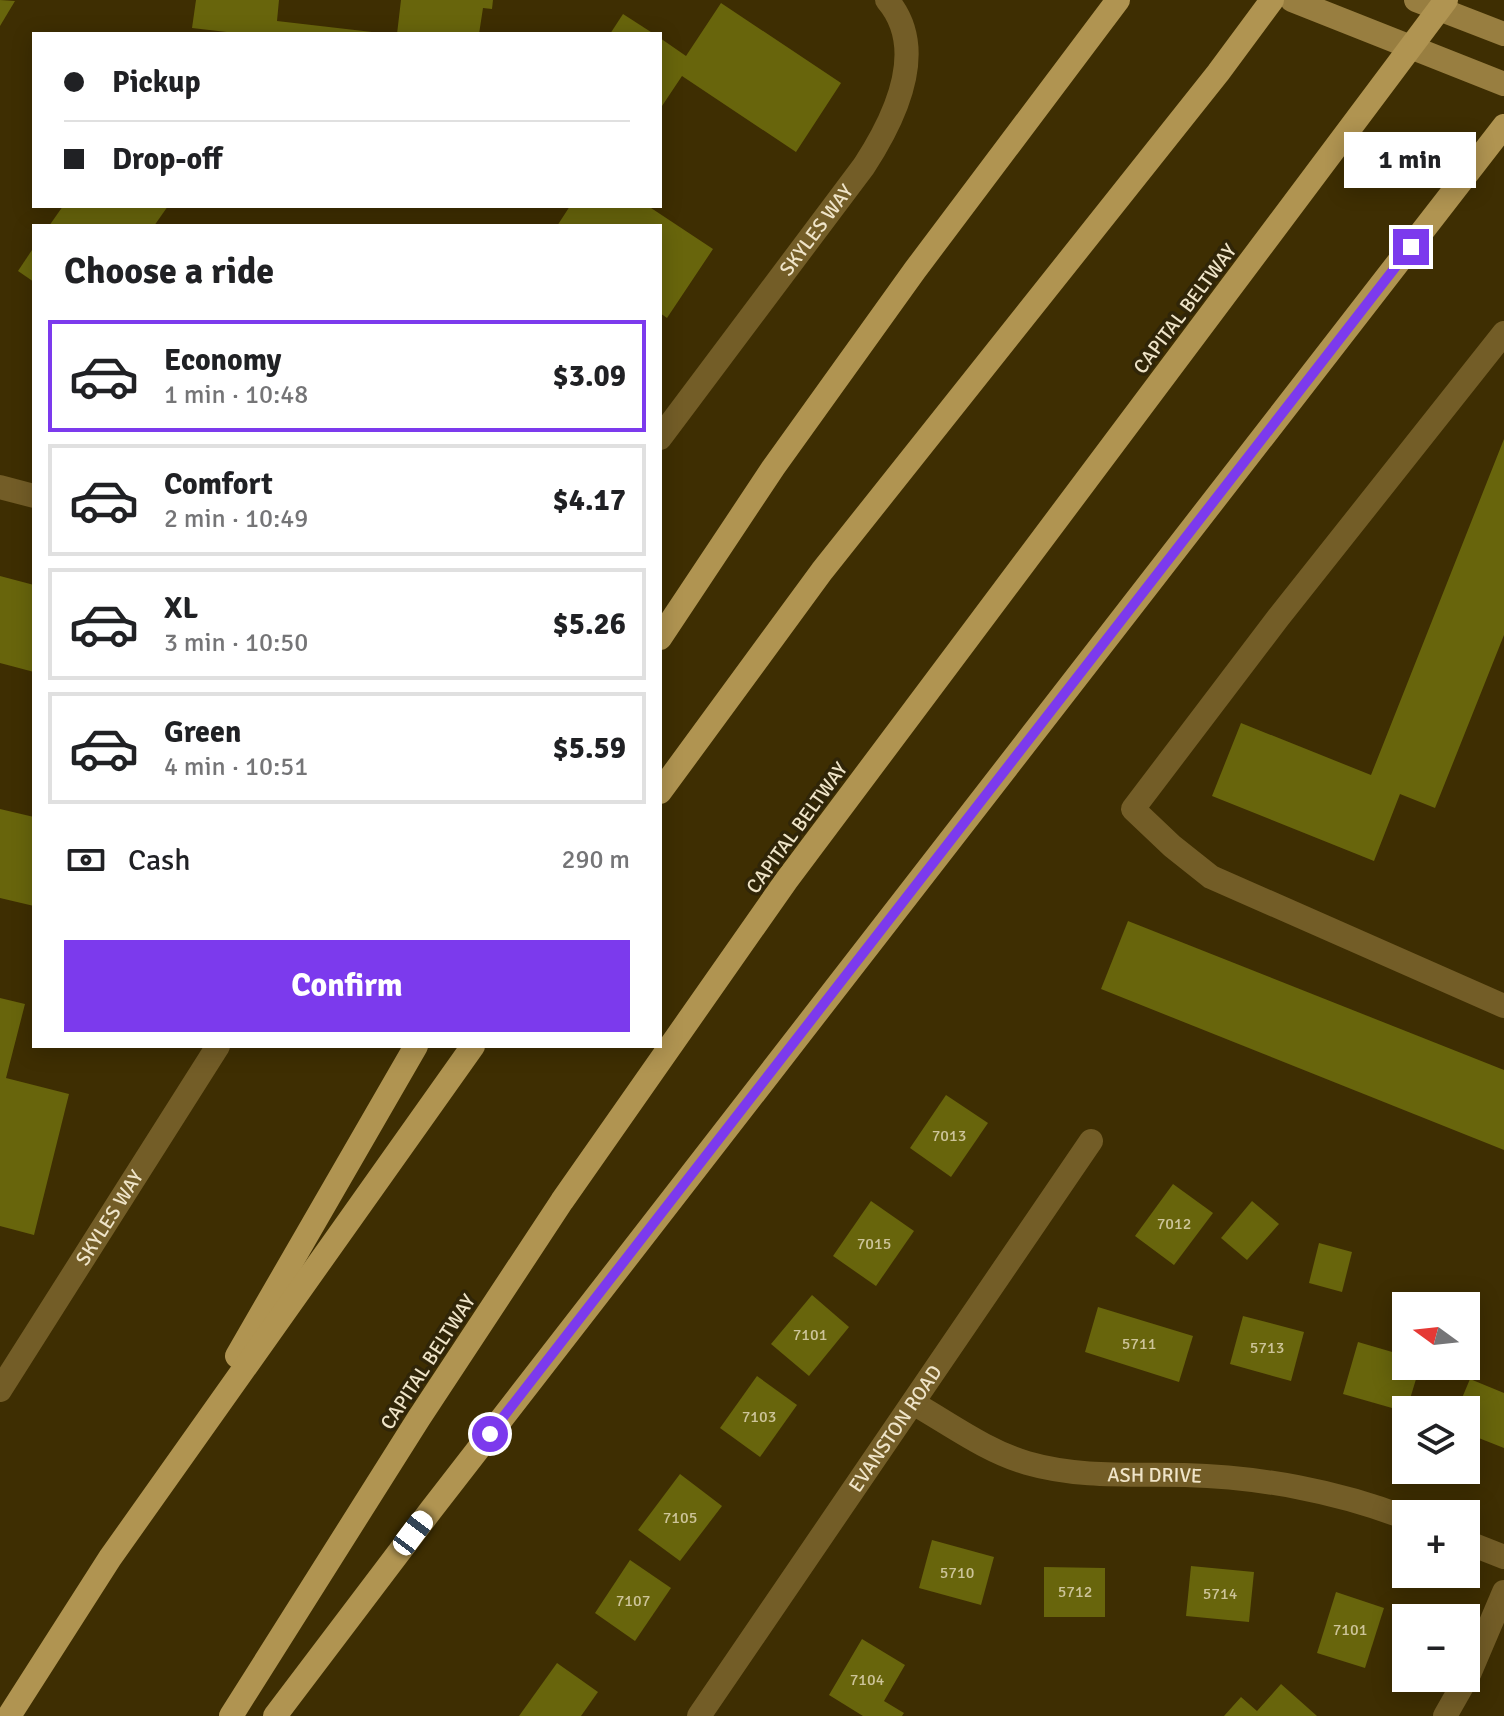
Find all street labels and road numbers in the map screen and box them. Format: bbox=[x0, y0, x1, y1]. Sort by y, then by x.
street label: SKYLES WAY bbox=[774, 179, 858, 281]
street label: CAPITAL BELTWAY bbox=[1128, 239, 1242, 379]
street label: CAPITAL BELTWAY bbox=[741, 757, 853, 899]
street label: SKYLES WAY bbox=[70, 1165, 149, 1270]
street label: CAPITAL BELTWAY bbox=[375, 1290, 481, 1434]
street label: EVANSTON ROAD bbox=[843, 1360, 947, 1497]
street label: ASH DRIVE bbox=[1107, 1462, 1203, 1488]

